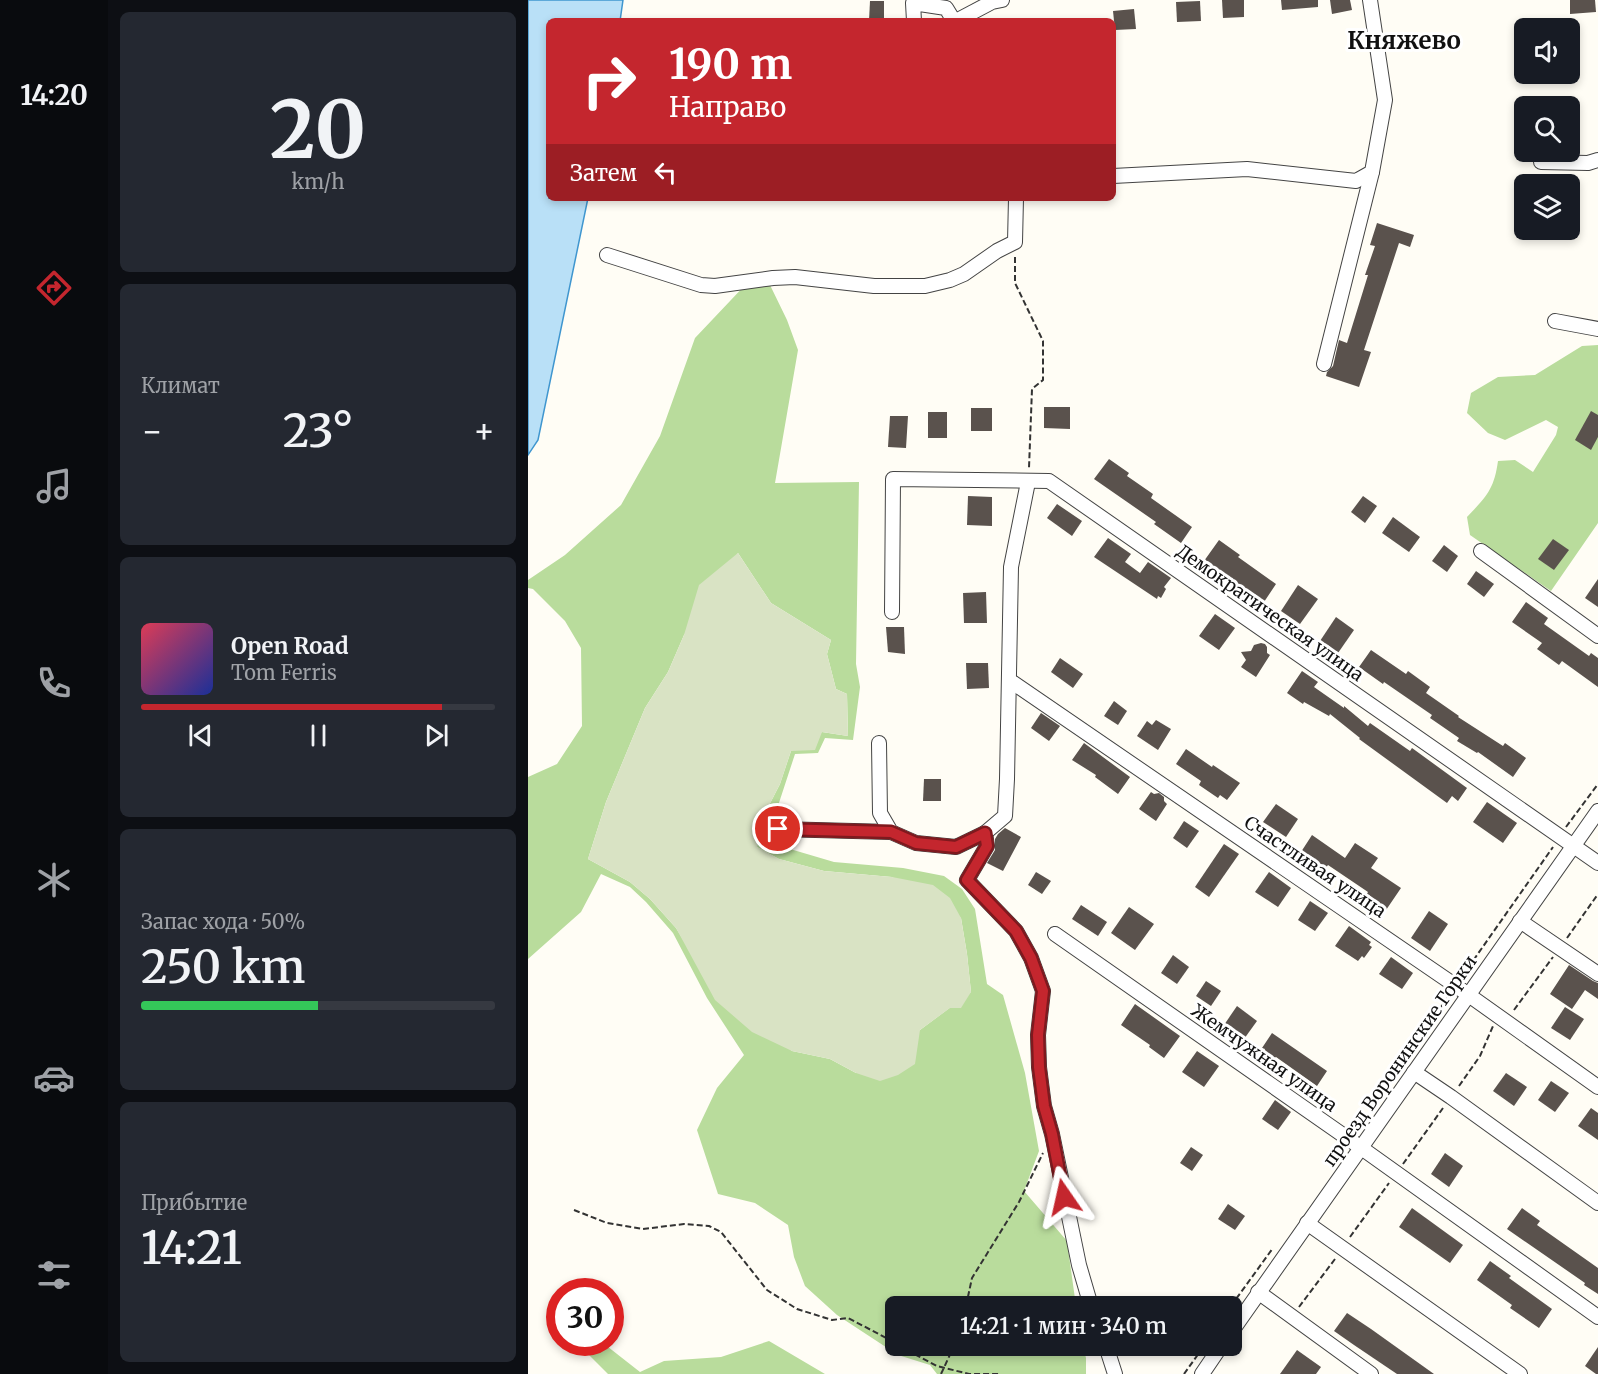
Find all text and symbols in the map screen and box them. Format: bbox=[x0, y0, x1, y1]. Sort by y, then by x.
map controls bbox=[1514, 18, 1580, 240]
button: sound bbox=[1514, 18, 1580, 84]
district label: Княжево bbox=[1347, 25, 1461, 56]
text: 190 m bbox=[669, 38, 792, 90]
icon: right bbox=[570, 42, 648, 120]
text: 14:20 bbox=[20, 78, 88, 112]
text: 20 bbox=[270, 81, 366, 179]
text: Направо bbox=[669, 90, 786, 124]
button: search bbox=[1514, 96, 1580, 162]
icon: left bbox=[649, 156, 682, 189]
text: Затем bbox=[570, 159, 637, 187]
text: km/h bbox=[292, 169, 344, 194]
button: layers bbox=[1514, 174, 1580, 240]
icon: directions bbox=[33, 267, 75, 309]
text: Климат bbox=[141, 373, 220, 398]
text: 23° bbox=[283, 403, 353, 459]
text: − bbox=[141, 411, 163, 452]
text: + bbox=[473, 411, 495, 452]
icon: music bbox=[33, 465, 75, 507]
street label: Демократическая улица bbox=[1172, 539, 1369, 686]
text: Open Road bbox=[231, 632, 349, 660]
text: Tom Ferris bbox=[231, 660, 337, 685]
icon: phone bbox=[33, 662, 75, 704]
icon: previous bbox=[184, 719, 217, 752]
icon: pause bbox=[302, 719, 335, 752]
icon: next bbox=[420, 719, 453, 752]
pin bbox=[752, 803, 803, 854]
street label: Счастливая улица bbox=[1240, 811, 1391, 923]
icon: arrive bbox=[761, 812, 794, 845]
icon: climate bbox=[33, 859, 75, 901]
text: Запас хода · 50% bbox=[141, 909, 305, 934]
text: 250 km bbox=[141, 939, 306, 995]
street label: проезд Воронинские Горки bbox=[1318, 951, 1481, 1171]
street label: Жемчужная улица bbox=[1187, 999, 1342, 1117]
icon: car bbox=[33, 1057, 75, 1099]
position arrow bbox=[1032, 1165, 1096, 1229]
text: Прибытие bbox=[141, 1190, 247, 1215]
text: 14:21 bbox=[141, 1220, 242, 1276]
icon: filters bbox=[33, 1254, 75, 1296]
speed limit sign: 30 bbox=[546, 1278, 624, 1356]
text: 14:21 · 1 мин · 340 m bbox=[960, 1312, 1167, 1340]

